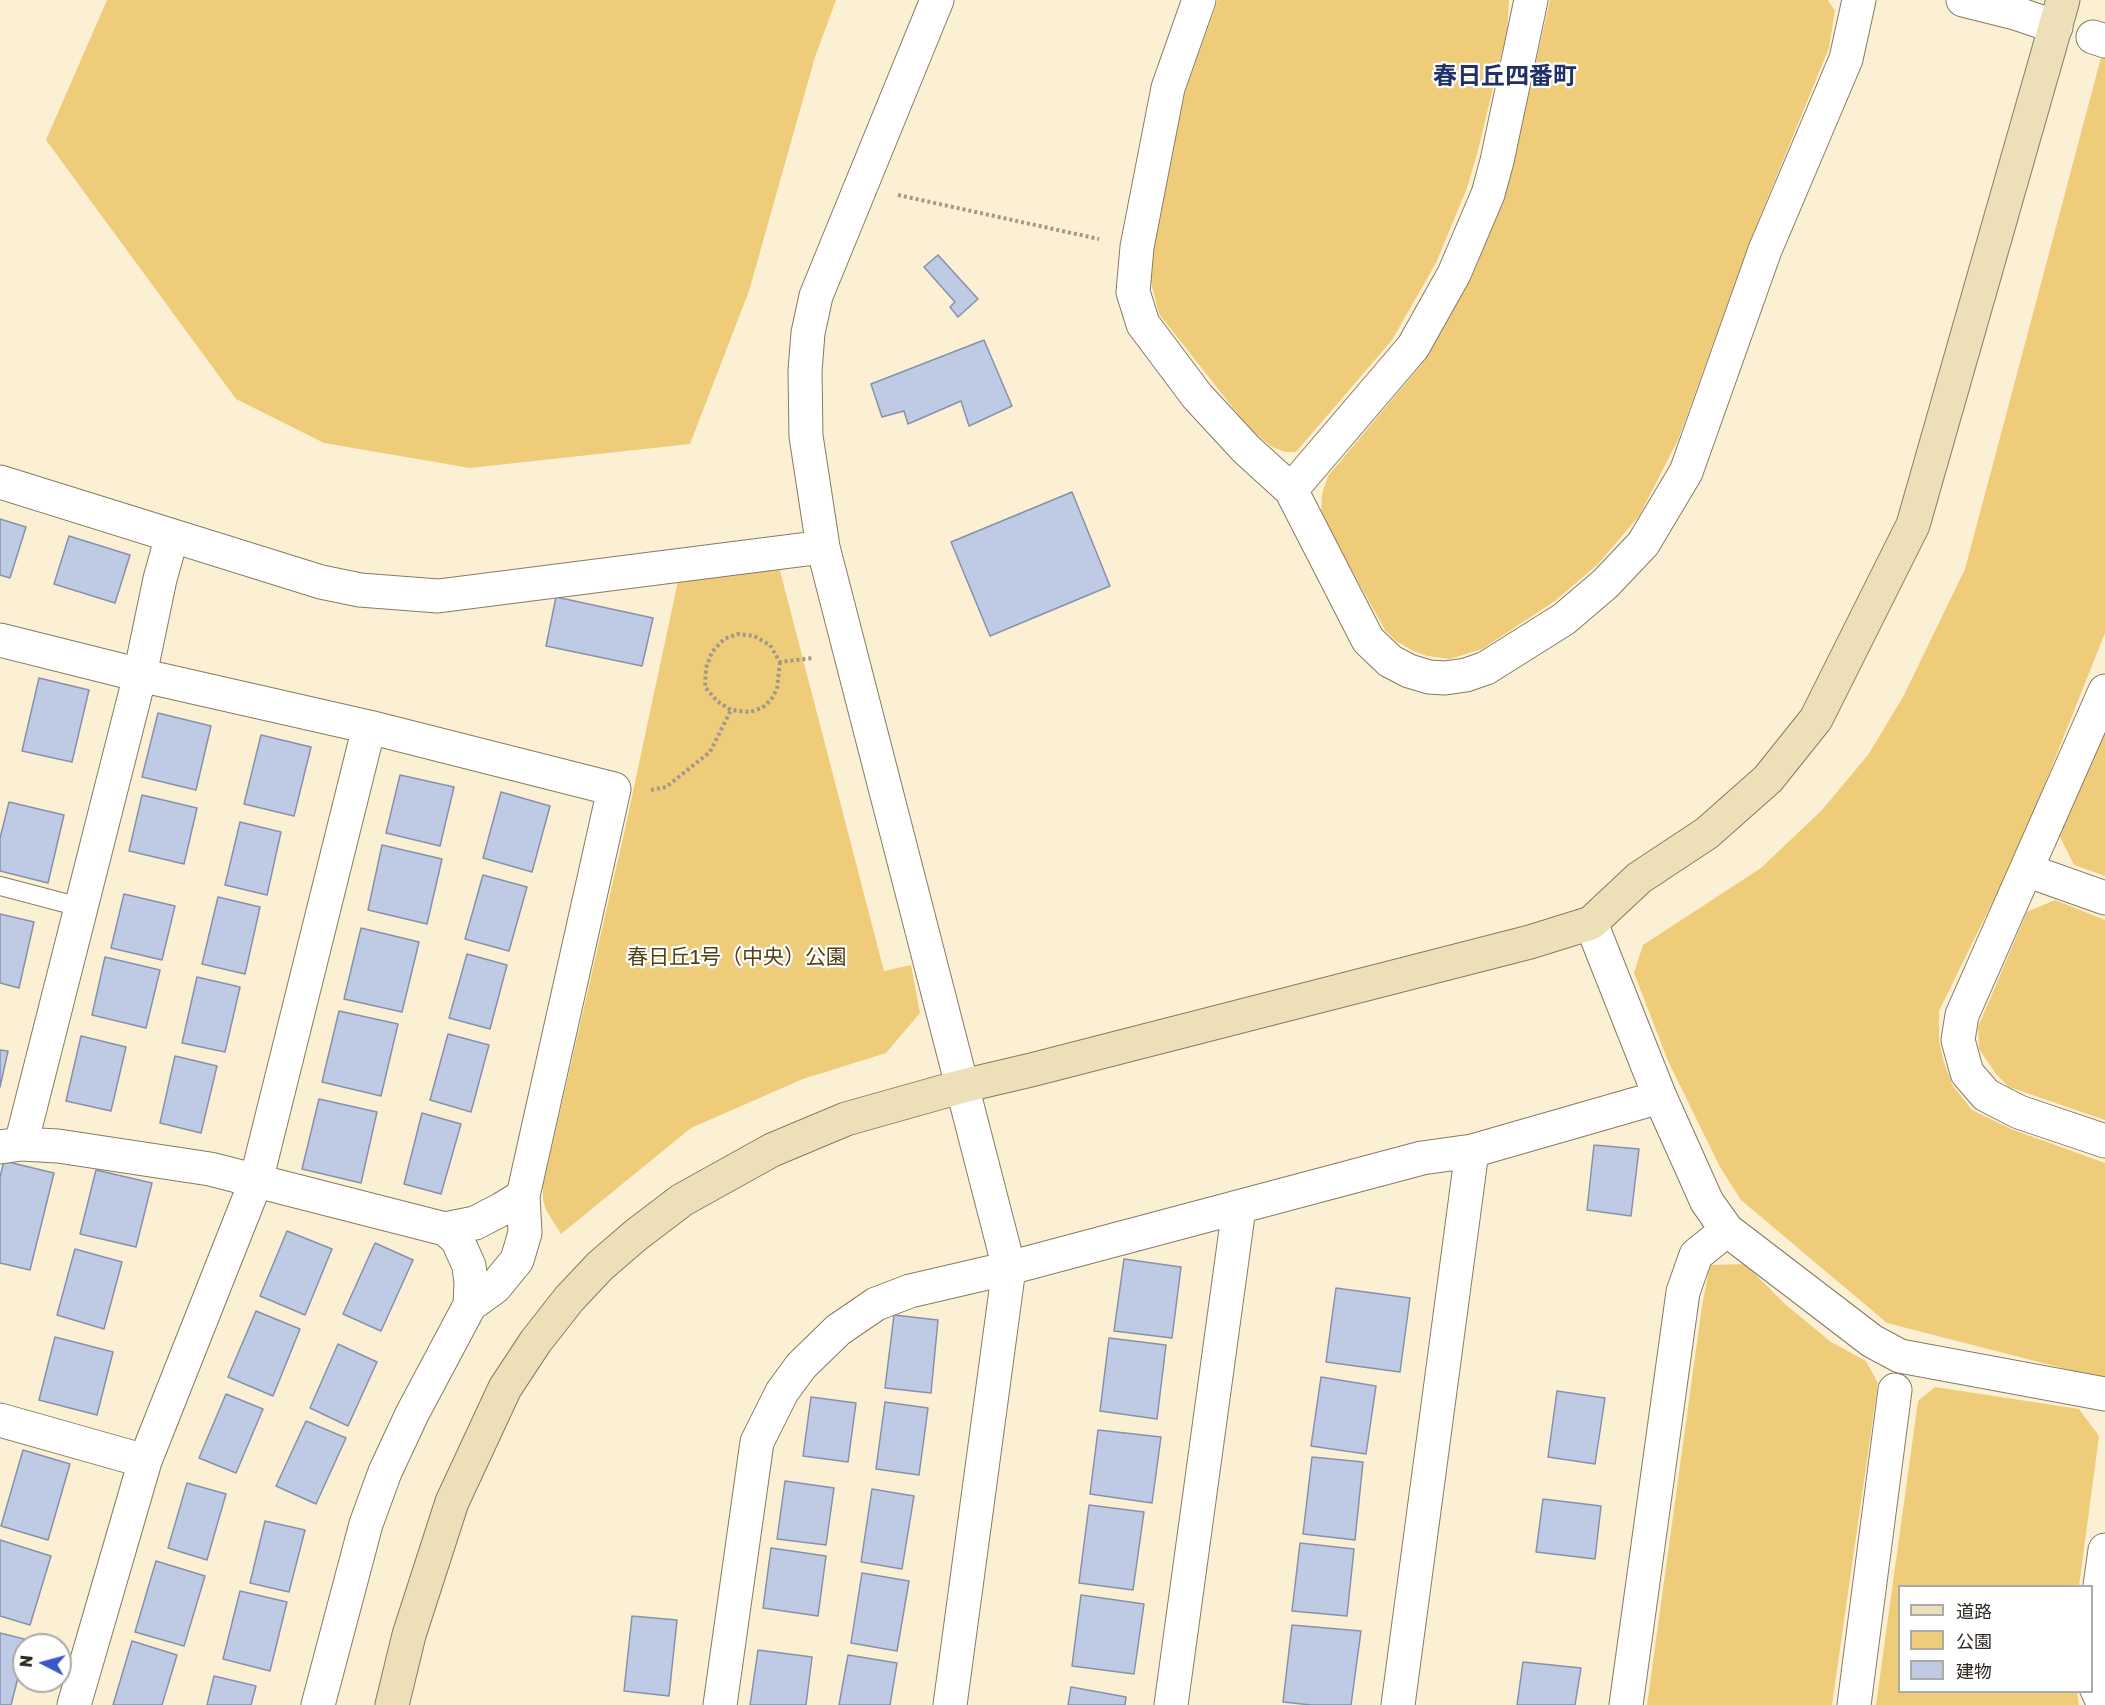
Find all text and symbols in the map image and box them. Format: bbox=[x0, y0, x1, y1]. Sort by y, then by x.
district label: 春日丘四番町 bbox=[1433, 62, 1577, 90]
park label: 春日丘1号（中央）公園 bbox=[627, 944, 847, 970]
legend bbox=[1898, 1585, 2093, 1693]
text: 道路 bbox=[1956, 1600, 1992, 1622]
text: 公園 bbox=[1956, 1630, 1992, 1652]
north arrow bbox=[12, 1633, 72, 1693]
text: N bbox=[16, 1654, 37, 1668]
text: 建物 bbox=[1956, 1660, 1992, 1682]

